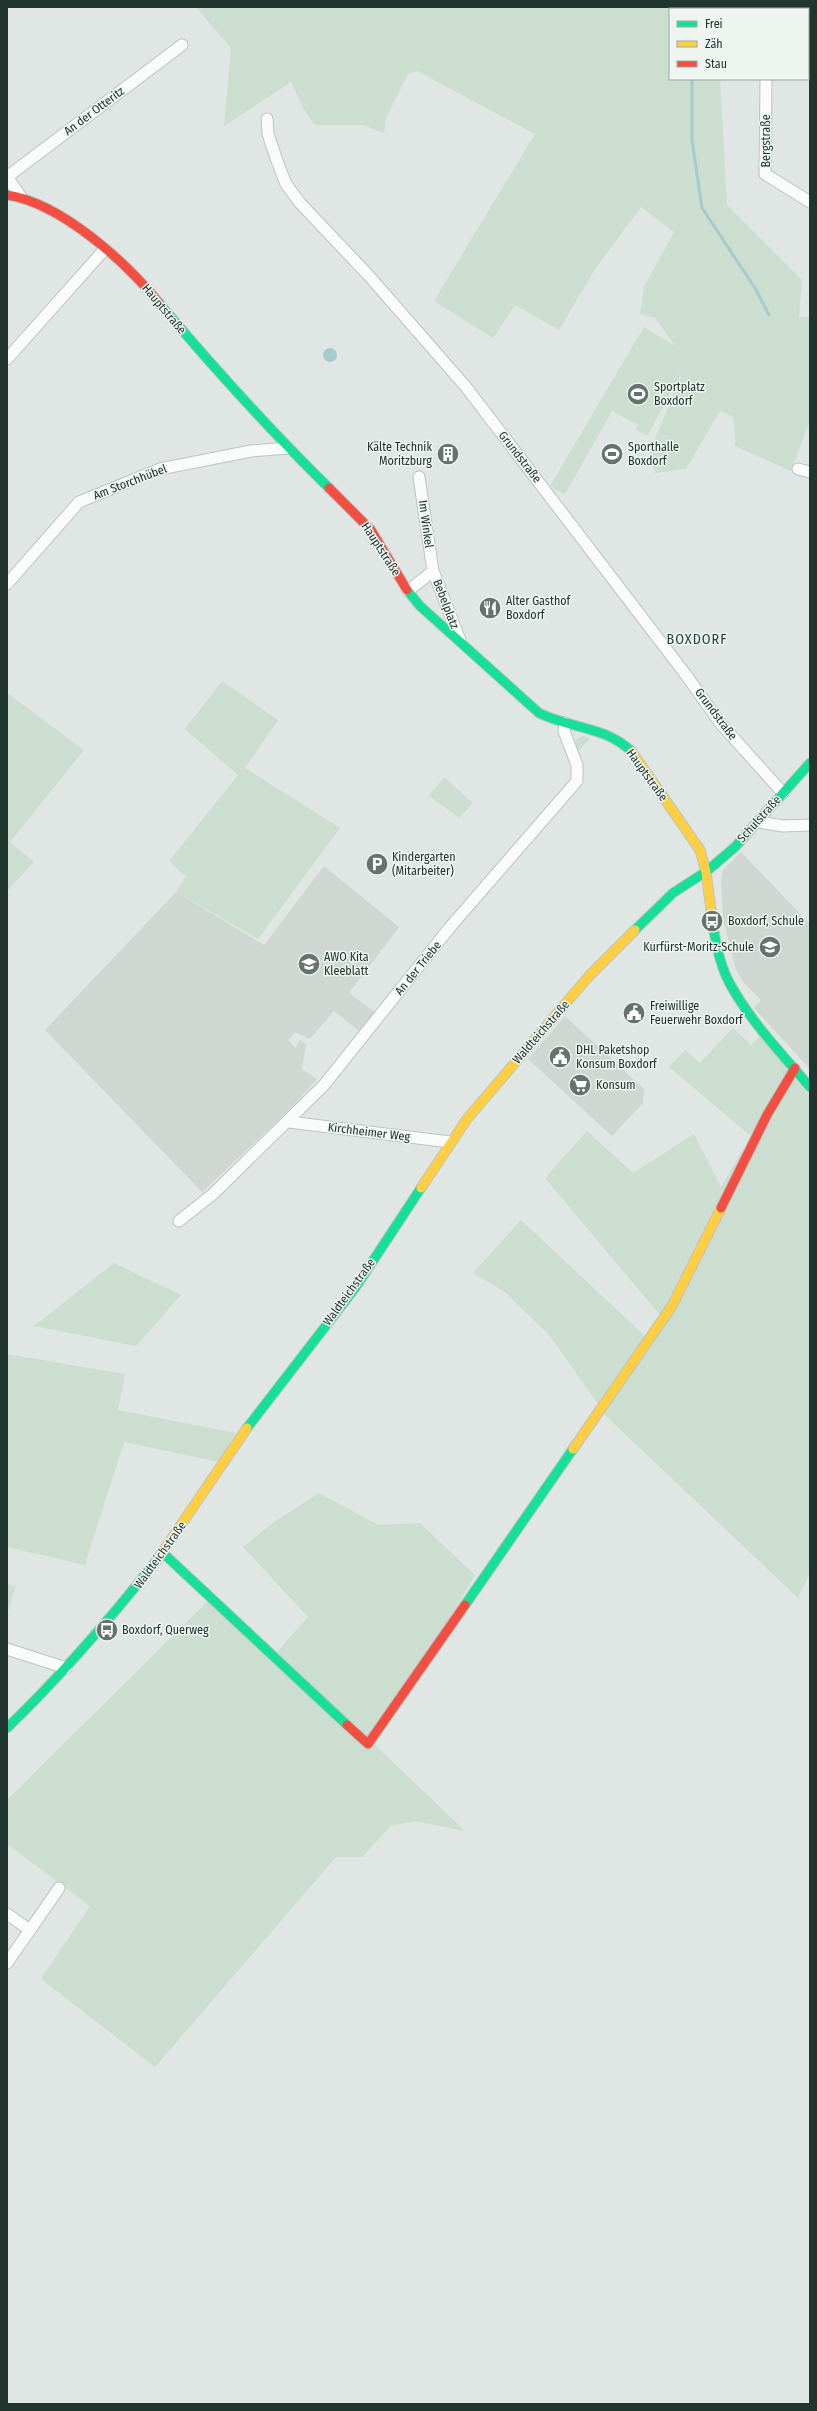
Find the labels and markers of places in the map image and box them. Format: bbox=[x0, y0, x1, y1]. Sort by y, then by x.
place label: Sportplatz Boxdorf bbox=[654, 380, 705, 408]
sports icon: Sportplatz Boxdorf bbox=[625, 381, 651, 407]
place label: Kälte Technik Moritzburg bbox=[367, 440, 432, 468]
place label: Sporthalle Boxdorf bbox=[628, 440, 679, 468]
building icon: Kälte Technik Moritzburg bbox=[435, 441, 461, 467]
sports icon: Sporthalle Boxdorf bbox=[599, 441, 625, 467]
place label: Alter Gasthof Boxdorf bbox=[506, 594, 572, 622]
restaurant icon: Alter Gasthof Boxdorf bbox=[477, 595, 503, 621]
place label: Kindergarten (Mitarbeiter) bbox=[392, 850, 456, 878]
parking icon: Kindergarten (Mitarbeiter) bbox=[364, 851, 390, 877]
bus stop icon: Boxdorf, Schule bbox=[699, 908, 725, 934]
place label: Boxdorf, Schule bbox=[728, 914, 804, 928]
school or university icon: Kurfürst-Moritz-Schule bbox=[757, 934, 783, 960]
place label: Kurfürst-Moritz-Schule bbox=[643, 940, 754, 954]
place label: AWO Kita Kleeblatt bbox=[324, 950, 369, 978]
school or university icon: AWO Kita Kleeblatt bbox=[296, 951, 322, 977]
place label: Freiwillige Feuerwehr Boxdorf bbox=[650, 999, 744, 1027]
public building icon: Freiwillige Feuerwehr Boxdorf bbox=[621, 1000, 647, 1026]
place label: DHL Paketshop Konsum Boxdorf bbox=[576, 1043, 658, 1071]
public building icon: DHL Paketshop Konsum Boxdorf bbox=[547, 1044, 573, 1070]
supermarket icon: Konsum bbox=[567, 1072, 593, 1098]
place label: Konsum bbox=[596, 1078, 635, 1092]
bus stop icon: Boxdorf, Querweg bbox=[94, 1617, 120, 1643]
place label: Boxdorf, Querweg bbox=[122, 1623, 209, 1637]

